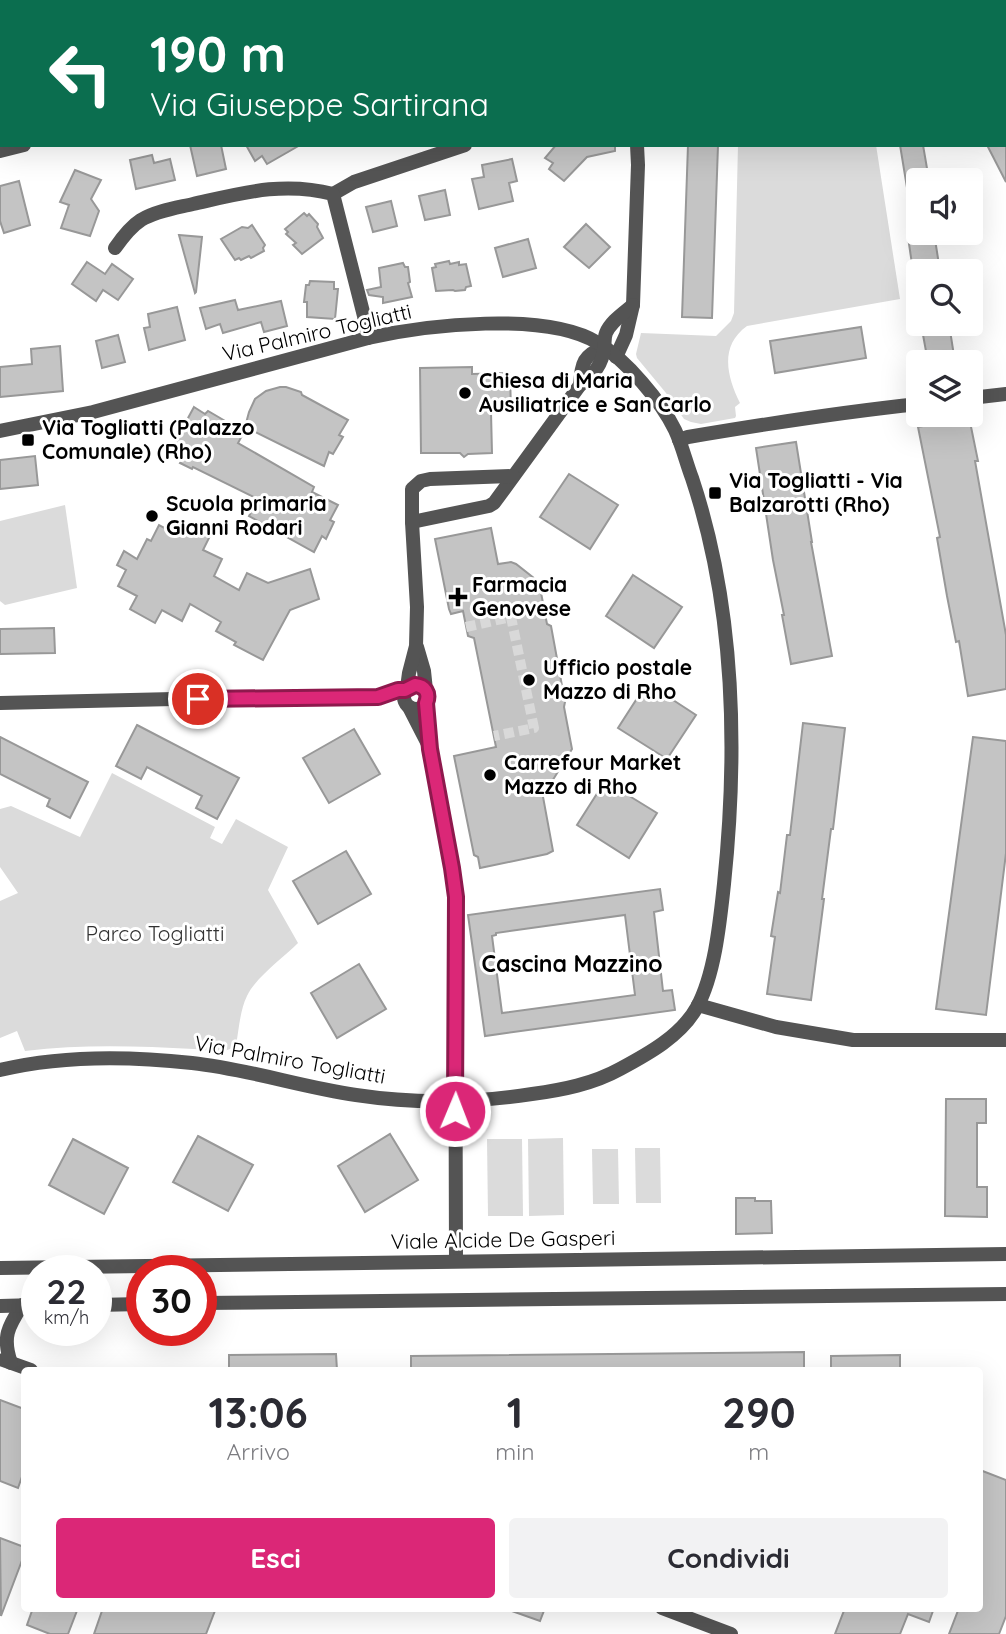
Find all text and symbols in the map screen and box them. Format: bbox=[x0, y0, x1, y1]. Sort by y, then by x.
text: 190 m bbox=[150, 23, 286, 84]
icon: left bbox=[35, 28, 126, 119]
text: Via Giuseppe Sartirana bbox=[150, 84, 489, 124]
map controls bbox=[906, 168, 983, 427]
button: sound bbox=[906, 168, 983, 245]
button: search bbox=[906, 259, 983, 336]
street label: Via Palmiro Togliatti bbox=[220, 298, 414, 366]
button: layers bbox=[906, 350, 983, 427]
place label: Chiesa di Maria Ausiliatrice e San Carlo bbox=[479, 367, 712, 417]
marker: Chiesa di Maria Ausiliatrice e San Carlo bbox=[457, 385, 473, 401]
place label: Via Togliatti (Palazzo Comunale) (Rho) bbox=[42, 414, 255, 464]
marker: Via Togliatti (Palazzo Comunale) (Rho) bbox=[20, 432, 36, 448]
place label: Via Togliatti - Via Balzarotti (Rho) bbox=[729, 467, 903, 517]
marker: Via Togliatti - Via Balzarotti (Rho) bbox=[707, 485, 723, 501]
place label: Scuola primaria Gianni Rodari bbox=[166, 490, 327, 540]
marker: Scuola primaria Gianni Rodari bbox=[144, 508, 160, 524]
place label: Farmacia Genovese bbox=[472, 571, 571, 621]
marker: Farmacia Genovese bbox=[450, 589, 466, 605]
place label: Ufficio postale Mazzo di Rho bbox=[543, 654, 692, 704]
pin bbox=[168, 669, 228, 729]
marker: Ufficio postale Mazzo di Rho bbox=[521, 672, 537, 688]
icon: arrive bbox=[179, 680, 217, 718]
place label: Carrefour Market Mazzo di Rho bbox=[504, 749, 681, 799]
marker: Carrefour Market Mazzo di Rho bbox=[482, 767, 498, 783]
park label: Parco Togliatti bbox=[86, 920, 224, 946]
district label: Cascina Mazzino bbox=[482, 949, 662, 978]
street label: Via Palmiro Togliatti bbox=[193, 1029, 388, 1089]
position arrow bbox=[418, 1074, 492, 1148]
street label: Viale Alcide De Gasperi bbox=[390, 1224, 616, 1254]
speed limit sign: 30 bbox=[126, 1255, 217, 1346]
text: 22 bbox=[47, 1269, 86, 1313]
text: km/h bbox=[44, 1306, 89, 1329]
text: 13:06 bbox=[208, 1386, 308, 1439]
text: 1 bbox=[507, 1386, 523, 1439]
text: 290 bbox=[722, 1386, 796, 1439]
text: Arrivo bbox=[226, 1437, 290, 1466]
text: min bbox=[495, 1437, 535, 1466]
text: m bbox=[748, 1437, 769, 1466]
button: Esci bbox=[56, 1518, 495, 1598]
button: Condividi bbox=[509, 1518, 948, 1598]

